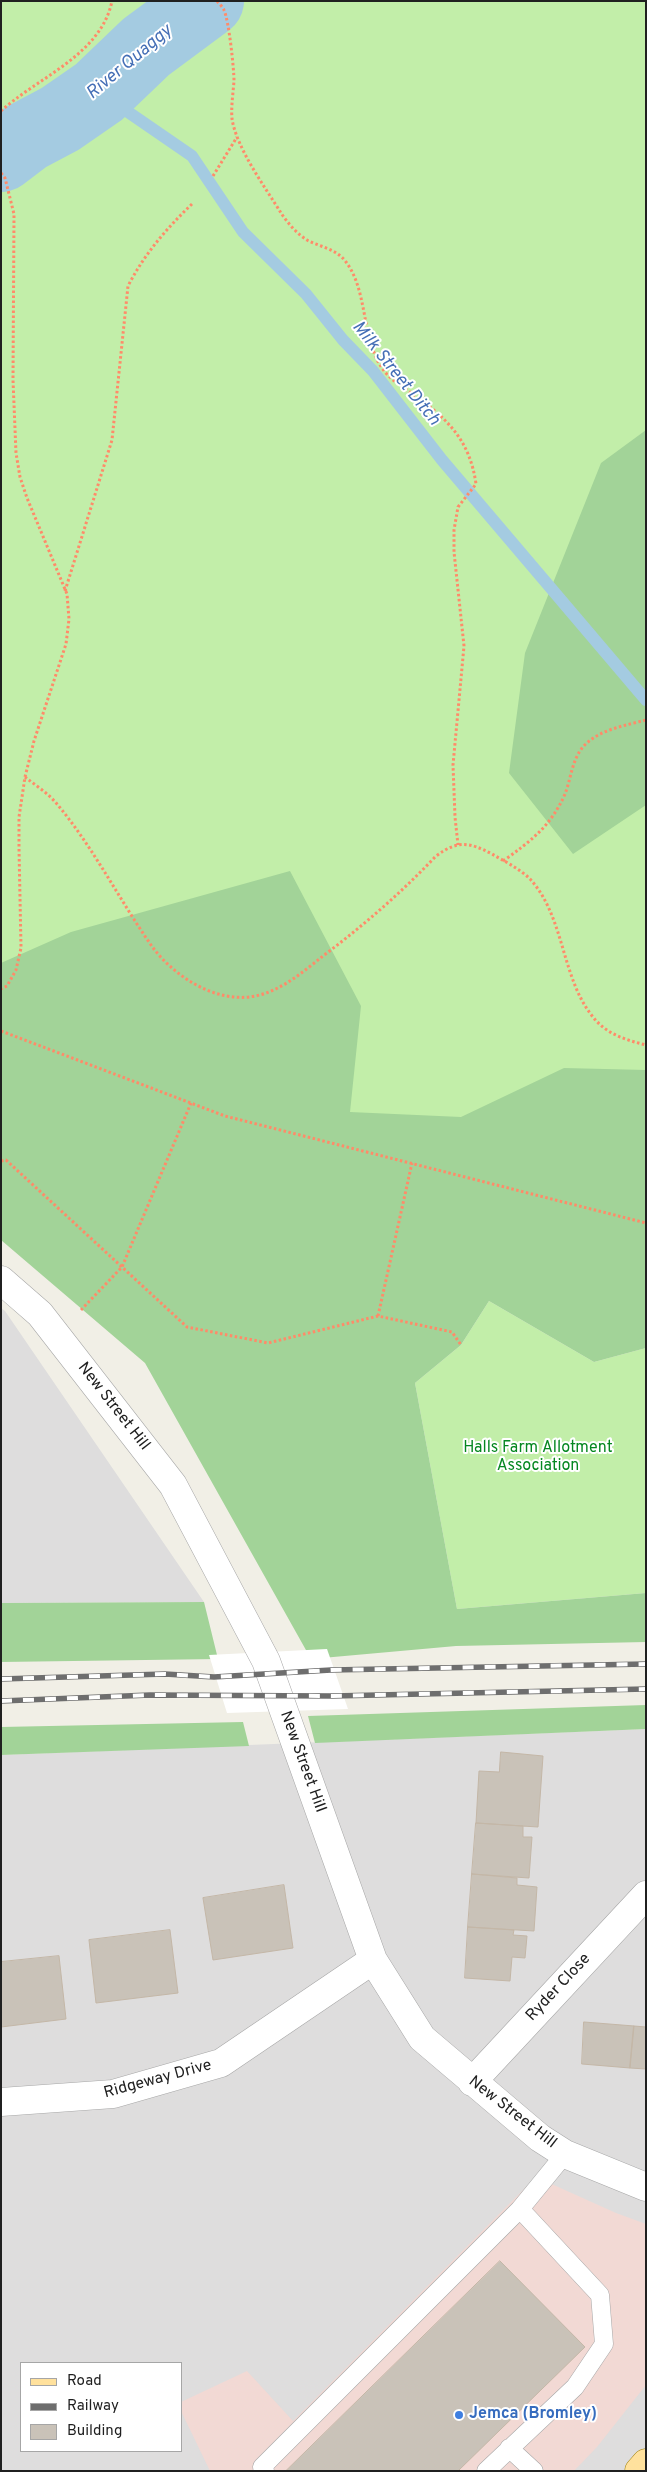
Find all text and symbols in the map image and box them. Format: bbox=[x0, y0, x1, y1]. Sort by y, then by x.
water label: River Quaggy bbox=[83, 21, 177, 105]
water label: Milk Street Ditch bbox=[346, 317, 444, 431]
street label: New Street Hill bbox=[73, 1359, 153, 1455]
park label: Halls Farm Allotment Association bbox=[463, 1439, 613, 1477]
street label: New Street Hill bbox=[275, 1709, 329, 1815]
street label: Ryder Close bbox=[523, 1950, 595, 2026]
street label: Ridgeway Drive bbox=[102, 2056, 214, 2104]
street label: New Street Hill bbox=[464, 2073, 560, 2153]
legend bbox=[20, 2362, 182, 2452]
text: Road bbox=[67, 2372, 102, 2391]
text: Railway bbox=[67, 2397, 119, 2416]
place label: Jemca (Bromley) bbox=[469, 2405, 597, 2425]
marker: Jemca (Bromley) bbox=[453, 2409, 465, 2421]
text: Building bbox=[67, 2422, 122, 2441]

